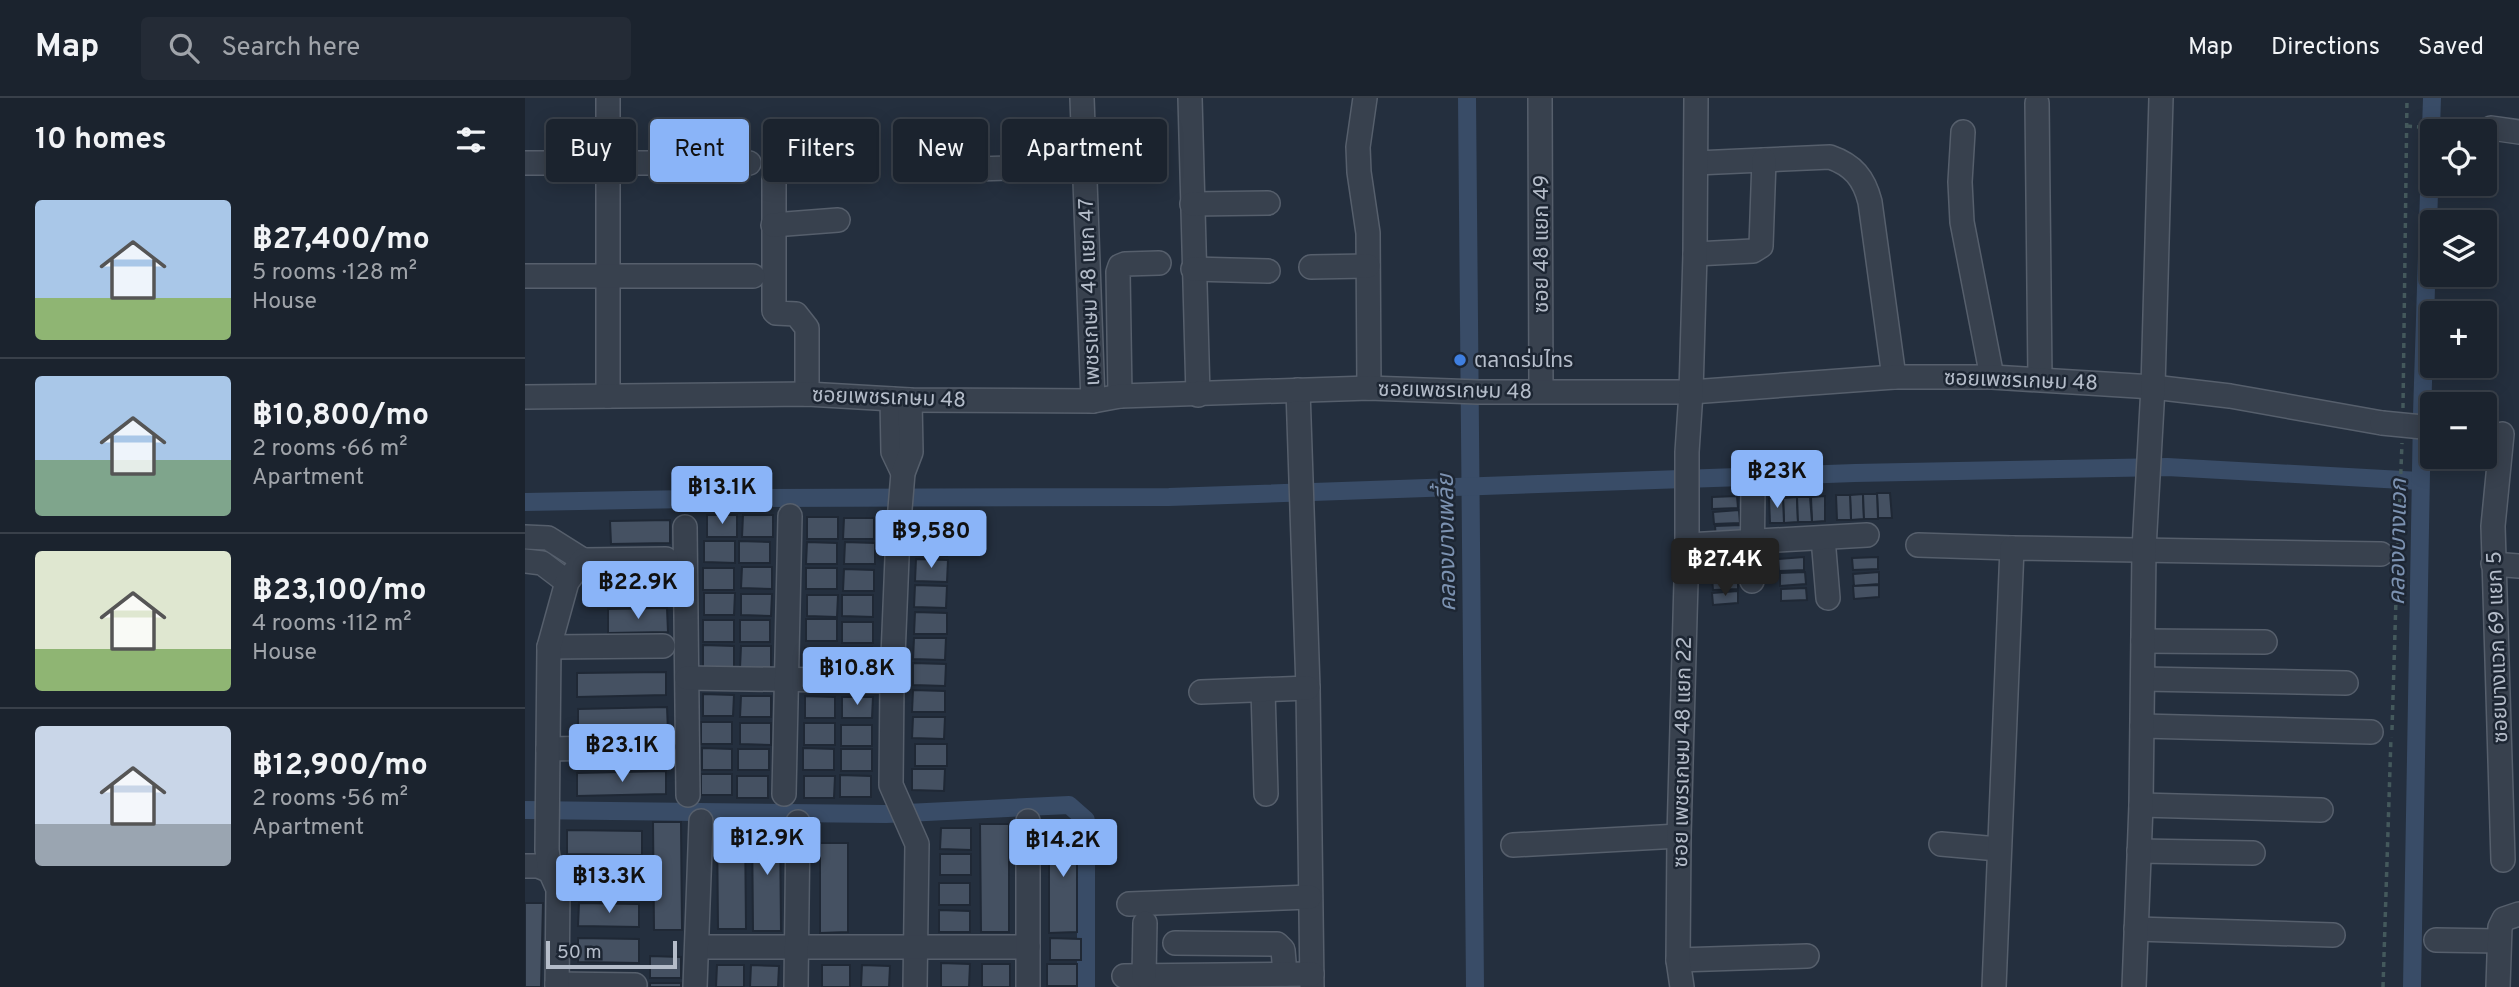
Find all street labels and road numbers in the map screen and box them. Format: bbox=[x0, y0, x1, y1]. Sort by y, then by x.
street label: ซอย 48 แยก 49 bbox=[1529, 175, 1556, 313]
street label: เพชรเกษม 48 แยก 47 bbox=[1074, 197, 1107, 386]
street label: ซอยเพชรเกษม 48 bbox=[1943, 365, 2099, 398]
street label: ซอยเพชรเกษม 48 bbox=[1378, 377, 1532, 406]
street label: ซอยเพชรเกษม 48 bbox=[811, 382, 967, 415]
street label: ซอยบางแวก 69 แยก 5 bbox=[2482, 551, 2515, 743]
street label: ซอย เพชรเกษม 48 แยก 22 bbox=[1668, 636, 1699, 868]

